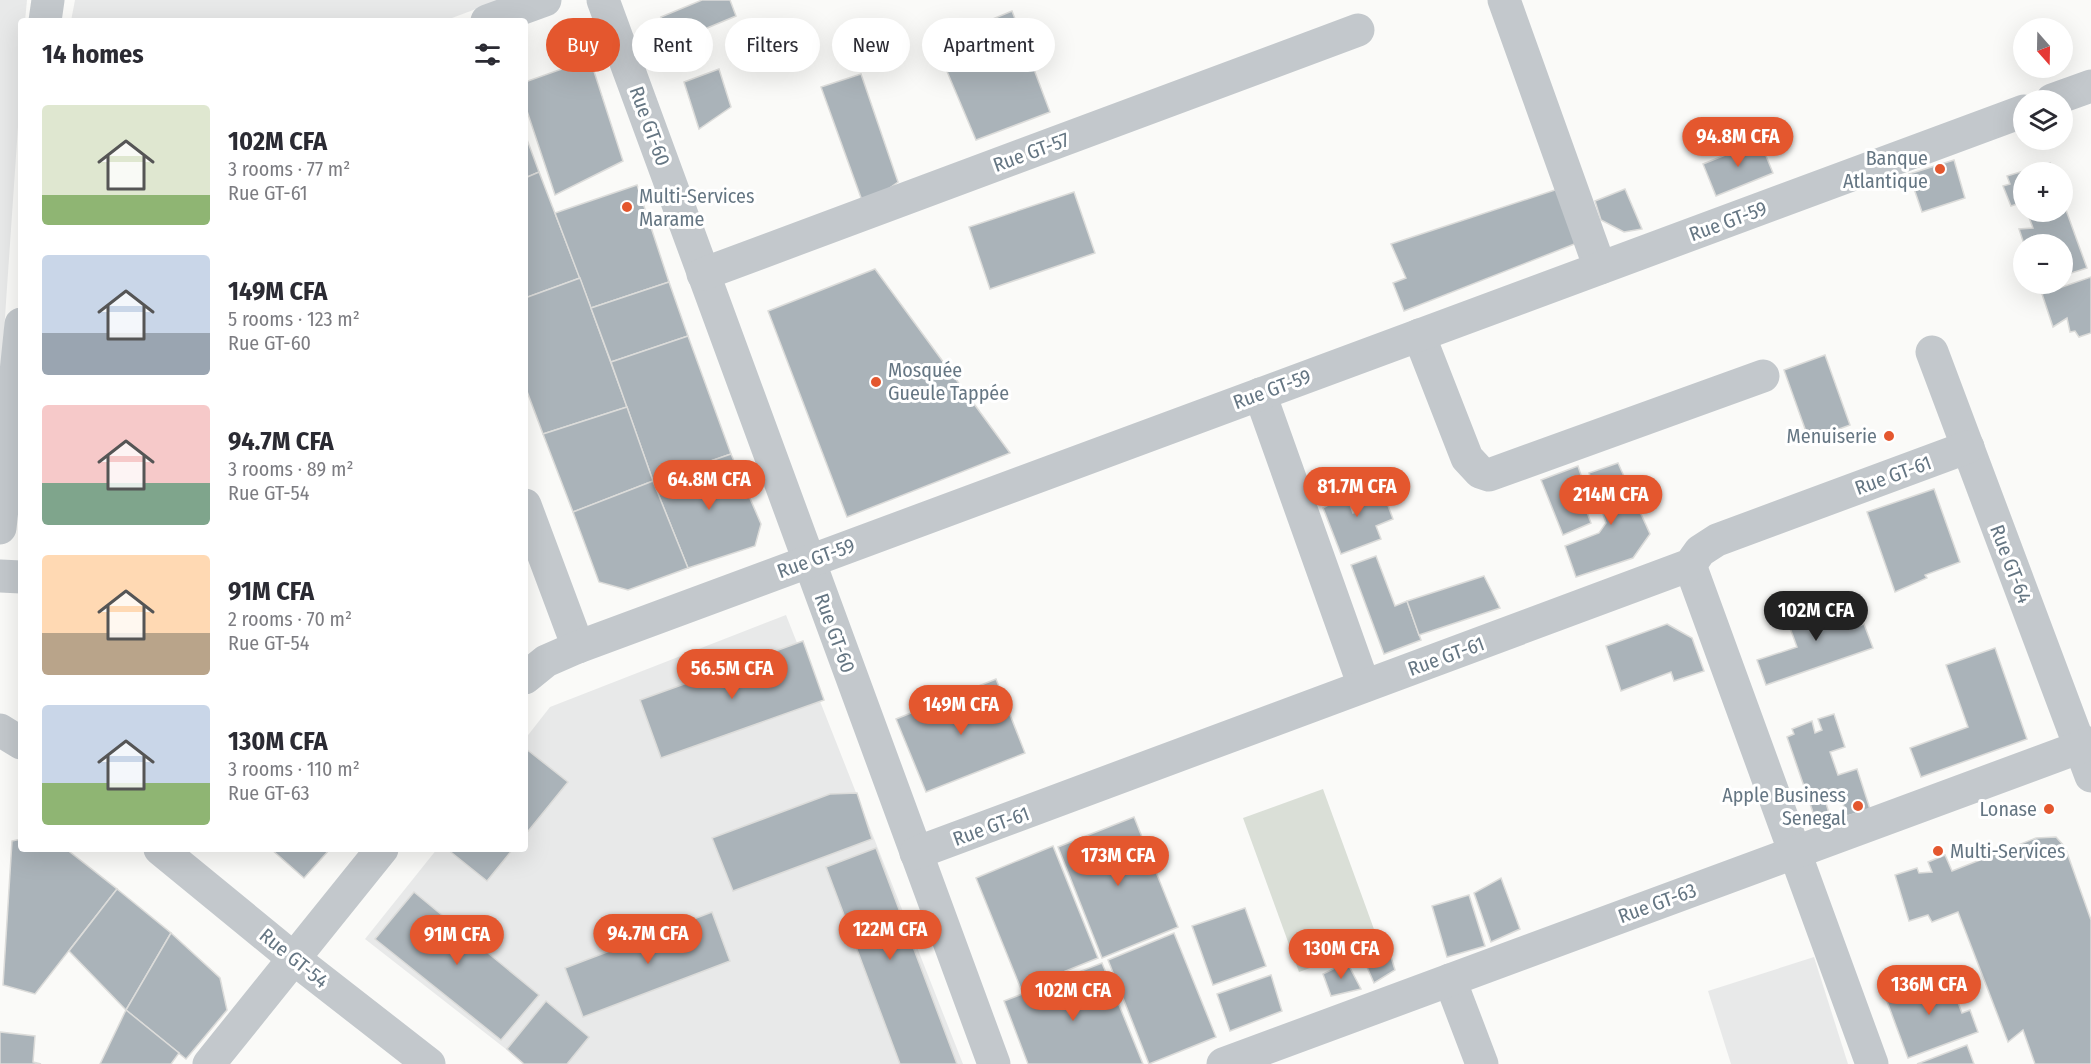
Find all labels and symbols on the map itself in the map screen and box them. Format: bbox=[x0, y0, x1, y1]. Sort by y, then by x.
north arrow bbox=[2013, 18, 2073, 78]
street label: Rue GT-60 bbox=[625, 83, 675, 169]
pin: 94.8M CFA bbox=[1669, 117, 1807, 168]
street label: Rue GT-57 bbox=[990, 127, 1072, 177]
place label: Banque Atlantique bbox=[1843, 146, 1928, 193]
marker: Banque Atlantique bbox=[1933, 162, 1947, 176]
place label: Multi-Services Marame bbox=[639, 184, 754, 231]
street label: Rue GT-59 bbox=[1686, 196, 1770, 246]
marker: Multi-Services Marame bbox=[620, 200, 634, 214]
place label: Mosquée Gueule Tappée bbox=[888, 358, 1009, 405]
street label: Rue GT-59 bbox=[1230, 364, 1314, 414]
marker: Mosquée Gueule Tappée bbox=[869, 375, 883, 389]
place label: Menuiserie bbox=[1787, 424, 1877, 448]
marker: Menuiserie bbox=[1882, 429, 1896, 443]
street label: Rue GT-61 bbox=[1852, 450, 1934, 500]
pin: 64.8M CFA bbox=[640, 460, 778, 511]
pin: 81.7M CFA bbox=[1288, 467, 1426, 518]
pin: 214M CFA bbox=[1549, 475, 1673, 526]
street label: Rue GT-64 bbox=[1985, 521, 2037, 607]
street label: Rue GT-59 bbox=[774, 533, 858, 583]
street label: Rue GT-60 bbox=[810, 590, 860, 676]
pin: 102M CFA bbox=[1754, 591, 1878, 642]
street label: Rue GT-61 bbox=[1405, 631, 1487, 681]
pin: 56.5M CFA bbox=[663, 649, 801, 700]
pin: 149M CFA bbox=[899, 685, 1023, 736]
place label: Apple Business Senegal bbox=[1722, 783, 1846, 830]
place label: Lonase bbox=[1979, 797, 2037, 821]
marker: Apple Business Senegal bbox=[1851, 799, 1865, 813]
street label: Rue GT-61 bbox=[950, 801, 1032, 851]
marker: Lonase bbox=[2042, 802, 2056, 816]
pin: 173M CFA bbox=[1056, 836, 1180, 887]
place label: Multi-Services bbox=[1950, 839, 2065, 863]
marker: Multi-Services bbox=[1931, 844, 1945, 858]
street label: Rue GT-63 bbox=[1615, 878, 1699, 928]
pin: 122M CFA bbox=[828, 910, 952, 961]
pin: 94.7M CFA bbox=[579, 914, 717, 965]
pin: 91M CFA bbox=[402, 915, 512, 966]
street label: Rue GT-54 bbox=[255, 923, 333, 993]
pin: 130M CFA bbox=[1279, 929, 1403, 980]
pin: 136M CFA bbox=[1867, 965, 1991, 1016]
pin: 102M CFA bbox=[1011, 971, 1135, 1022]

